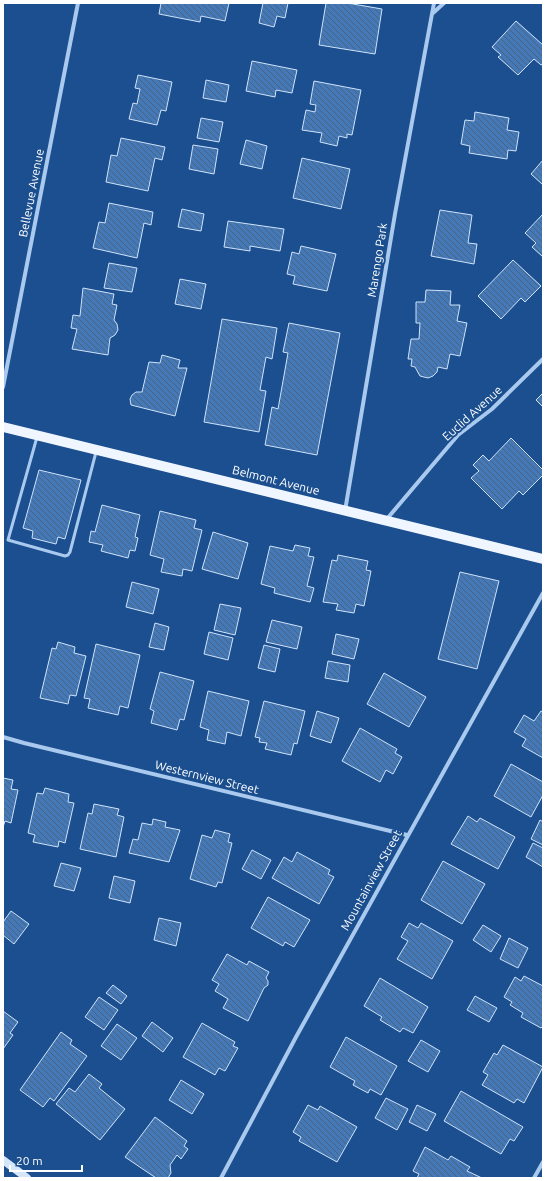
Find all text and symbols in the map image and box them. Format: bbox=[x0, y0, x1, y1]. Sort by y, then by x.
street label: Bellevue Avenue bbox=[16, 148, 46, 238]
street label: Marengo Park bbox=[365, 222, 389, 298]
street label: Euclid Avenue bbox=[440, 383, 504, 443]
street label: Belmont Avenue bbox=[231, 463, 321, 497]
street label: Westernview Street bbox=[154, 758, 260, 796]
street label: Mountainview Street bbox=[338, 827, 404, 932]
scale bar bbox=[10, 1147, 82, 1173]
text: 20 m bbox=[16, 1154, 43, 1167]

